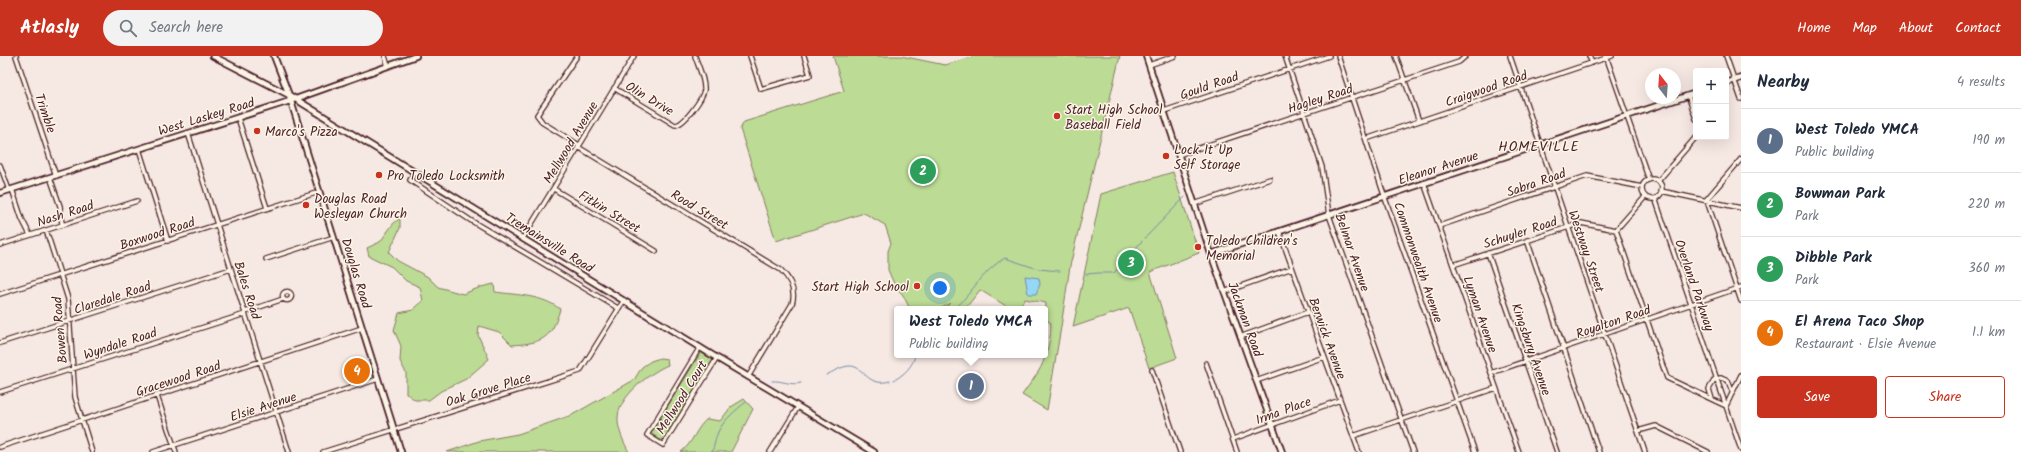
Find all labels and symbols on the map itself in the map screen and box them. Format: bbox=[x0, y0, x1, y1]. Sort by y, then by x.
street label: Craigwood Road bbox=[1443, 65, 1531, 113]
street label: Gould Road bbox=[1177, 66, 1242, 106]
north arrow bbox=[1645, 68, 1681, 104]
street label: Olin Drive bbox=[621, 77, 678, 122]
street label: Hagley Road bbox=[1285, 79, 1356, 120]
street label: Trimble bbox=[28, 91, 61, 136]
street label: West Laskey Road bbox=[156, 93, 258, 142]
street label: Mellwood Avenue bbox=[538, 97, 604, 188]
place label: Start High School Baseball Field bbox=[1065, 100, 1162, 136]
marker: Start High School Baseball Field bbox=[1052, 111, 1062, 121]
place label: Marco's Pizza bbox=[265, 122, 338, 143]
marker: Marco's Pizza bbox=[252, 126, 262, 136]
district label: HOMEVILLE bbox=[1498, 136, 1580, 158]
place label: Lock It Up Self Storage bbox=[1174, 140, 1240, 176]
street label: Eleanor Avenue bbox=[1396, 146, 1481, 191]
marker: Lock It Up Self Storage bbox=[1161, 151, 1171, 161]
pin: 2 bbox=[910, 156, 936, 186]
street label: Sabra Road bbox=[1504, 163, 1569, 203]
place label: Pro Toledo Locksmith bbox=[387, 166, 505, 187]
marker: Pro Toledo Locksmith bbox=[374, 170, 384, 180]
street label: Fitkin Street bbox=[574, 185, 645, 240]
street label: Rood Street bbox=[666, 185, 733, 236]
place label: Douglas Road Wesleyan Church bbox=[314, 189, 407, 225]
street label: Nash Road bbox=[34, 195, 97, 233]
street label: Commonwealth Avenue bbox=[1387, 199, 1448, 326]
marker: Douglas Road Wesleyan Church bbox=[301, 200, 311, 210]
street label: Tremainsville Road bbox=[501, 208, 598, 279]
street label: Westway Street bbox=[1562, 208, 1610, 296]
street label: Belmar Avenue bbox=[1328, 211, 1375, 295]
street label: Schuyler Road bbox=[1481, 211, 1561, 255]
street label: Boxwood Road bbox=[117, 212, 198, 256]
place label: Toledo Children's Memorial bbox=[1206, 231, 1298, 267]
street label: Douglas Road bbox=[335, 236, 376, 312]
street label: Overland Parkway bbox=[1668, 237, 1719, 335]
marker: Toledo Children's Memorial bbox=[1193, 242, 1203, 252]
pin: 3 bbox=[1118, 248, 1144, 278]
street label: Bales Road bbox=[227, 259, 266, 323]
street label: Lyman Avenue bbox=[1457, 273, 1503, 356]
street label: Claredale Road bbox=[71, 276, 154, 321]
place label: Start High School bbox=[812, 277, 909, 298]
your location bbox=[930, 278, 950, 298]
street label: Jackman Road bbox=[1221, 279, 1268, 361]
marker: Start High School bbox=[912, 281, 922, 291]
street label: Bowen Road bbox=[47, 295, 74, 364]
street label: Berwick Avenue bbox=[1302, 295, 1351, 382]
street label: Royalton Road bbox=[1573, 300, 1654, 345]
street label: Kingsbury Avenue bbox=[1505, 301, 1556, 399]
street label: Wyndale Road bbox=[81, 323, 160, 366]
street label: Gracewood Road bbox=[133, 356, 224, 403]
pin: 4 bbox=[344, 356, 370, 386]
street label: Mellwood Court bbox=[651, 356, 714, 439]
street label: Oak Grove Place bbox=[443, 367, 534, 413]
pin: 1 bbox=[958, 371, 984, 401]
street label: Elsie Avenue bbox=[228, 387, 300, 428]
street label: Irma Place bbox=[1253, 392, 1314, 431]

